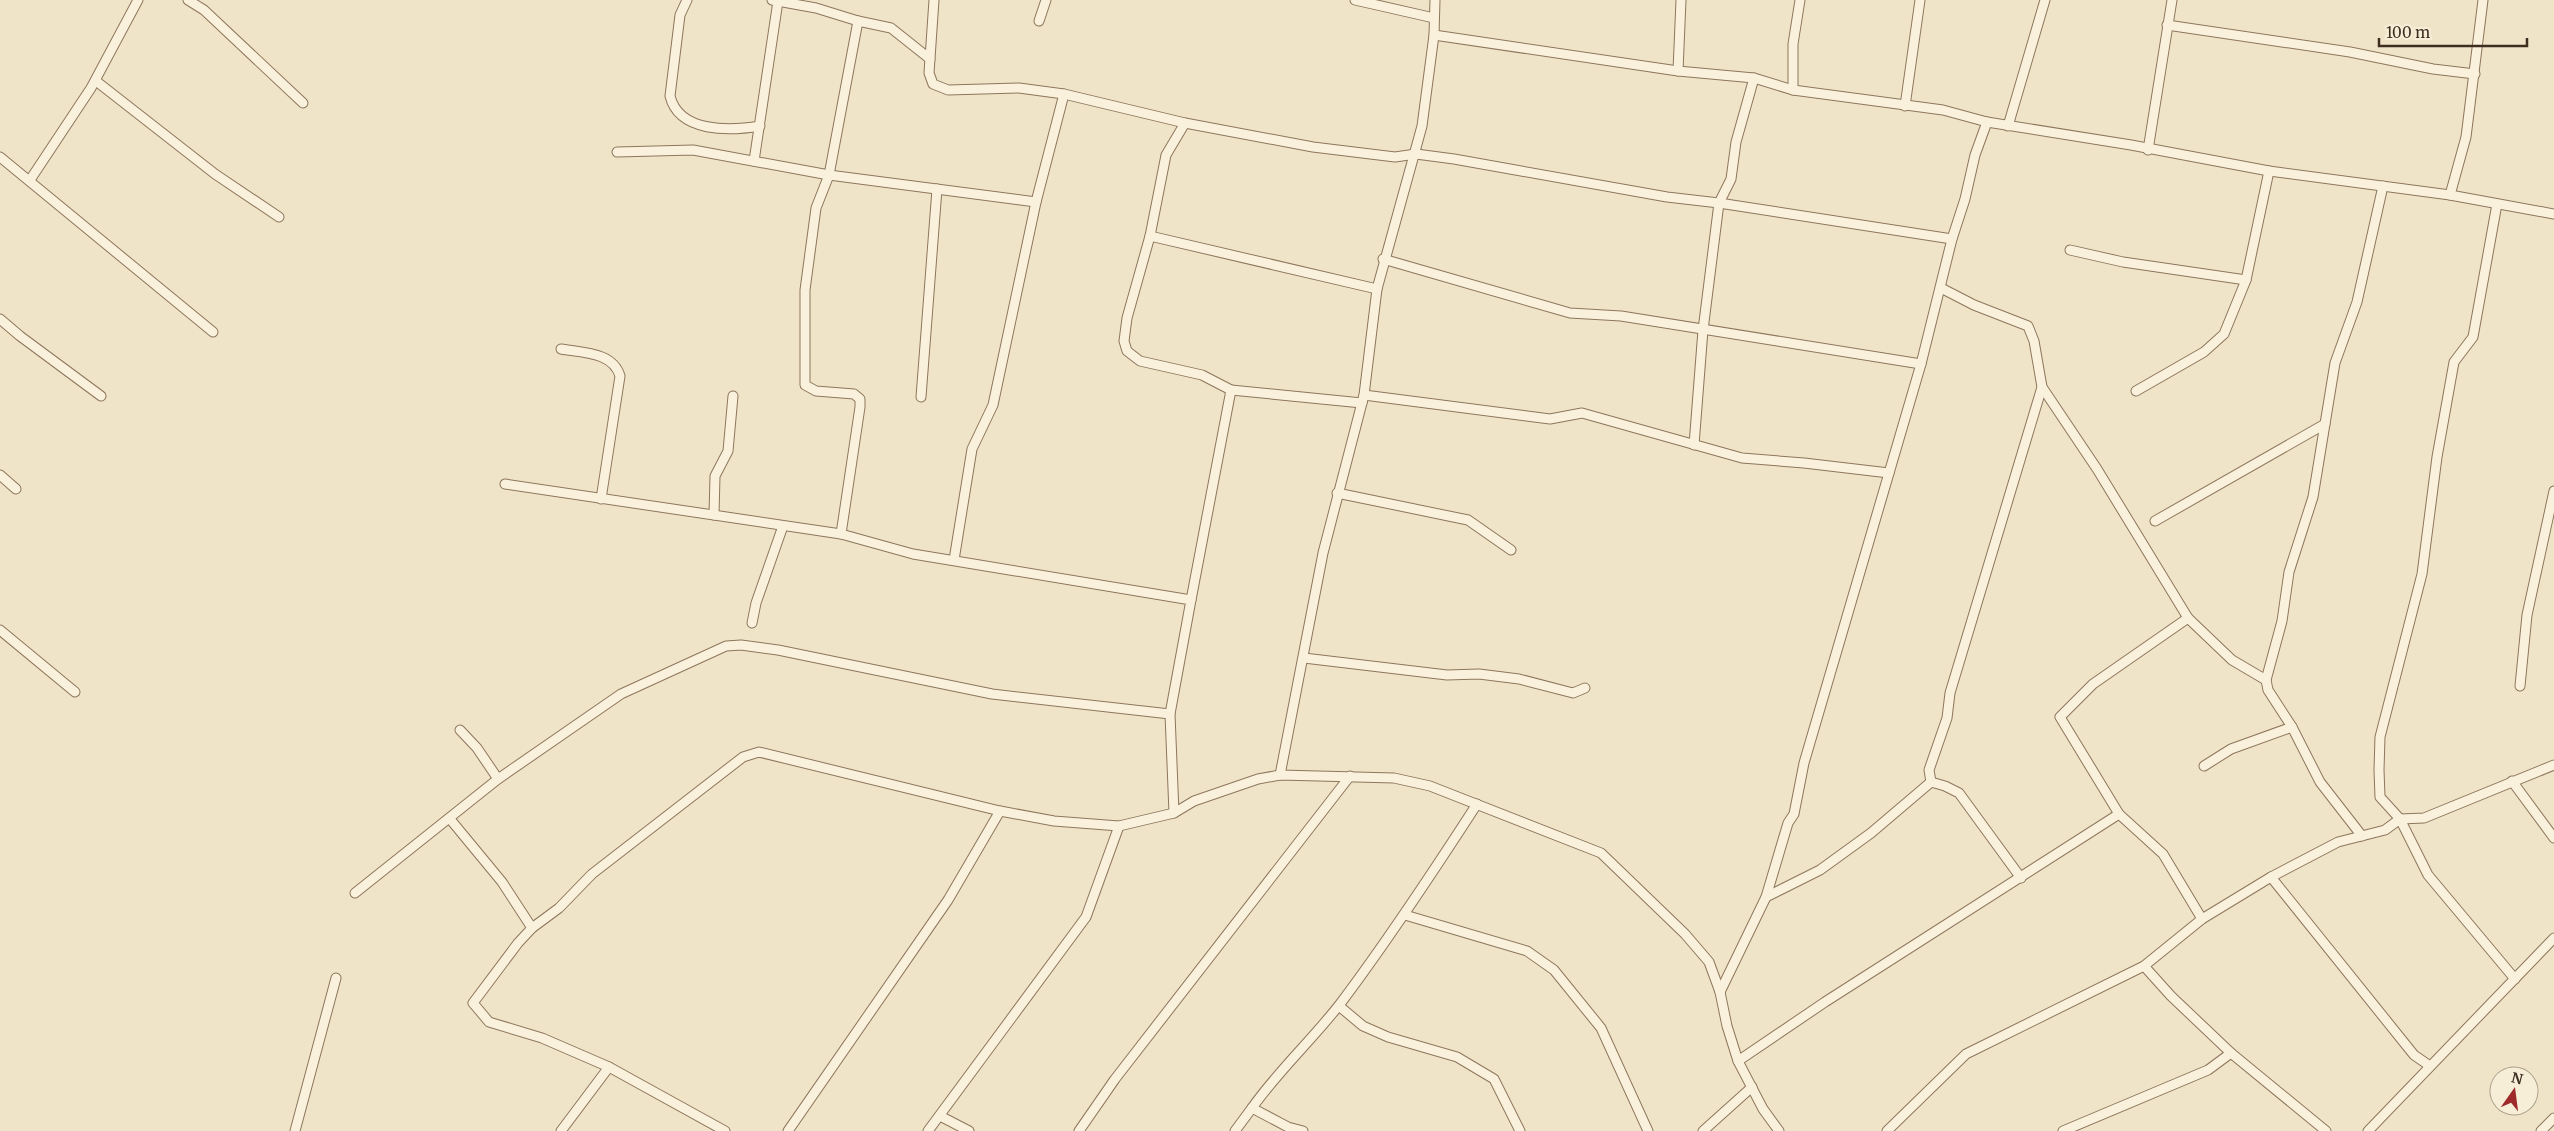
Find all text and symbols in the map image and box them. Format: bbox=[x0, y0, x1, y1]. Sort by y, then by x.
scale bar bbox=[2379, 15, 2526, 47]
text: 100 m bbox=[2386, 23, 2430, 42]
north arrow bbox=[2489, 1066, 2539, 1116]
text: N bbox=[2510, 1068, 2525, 1088]

